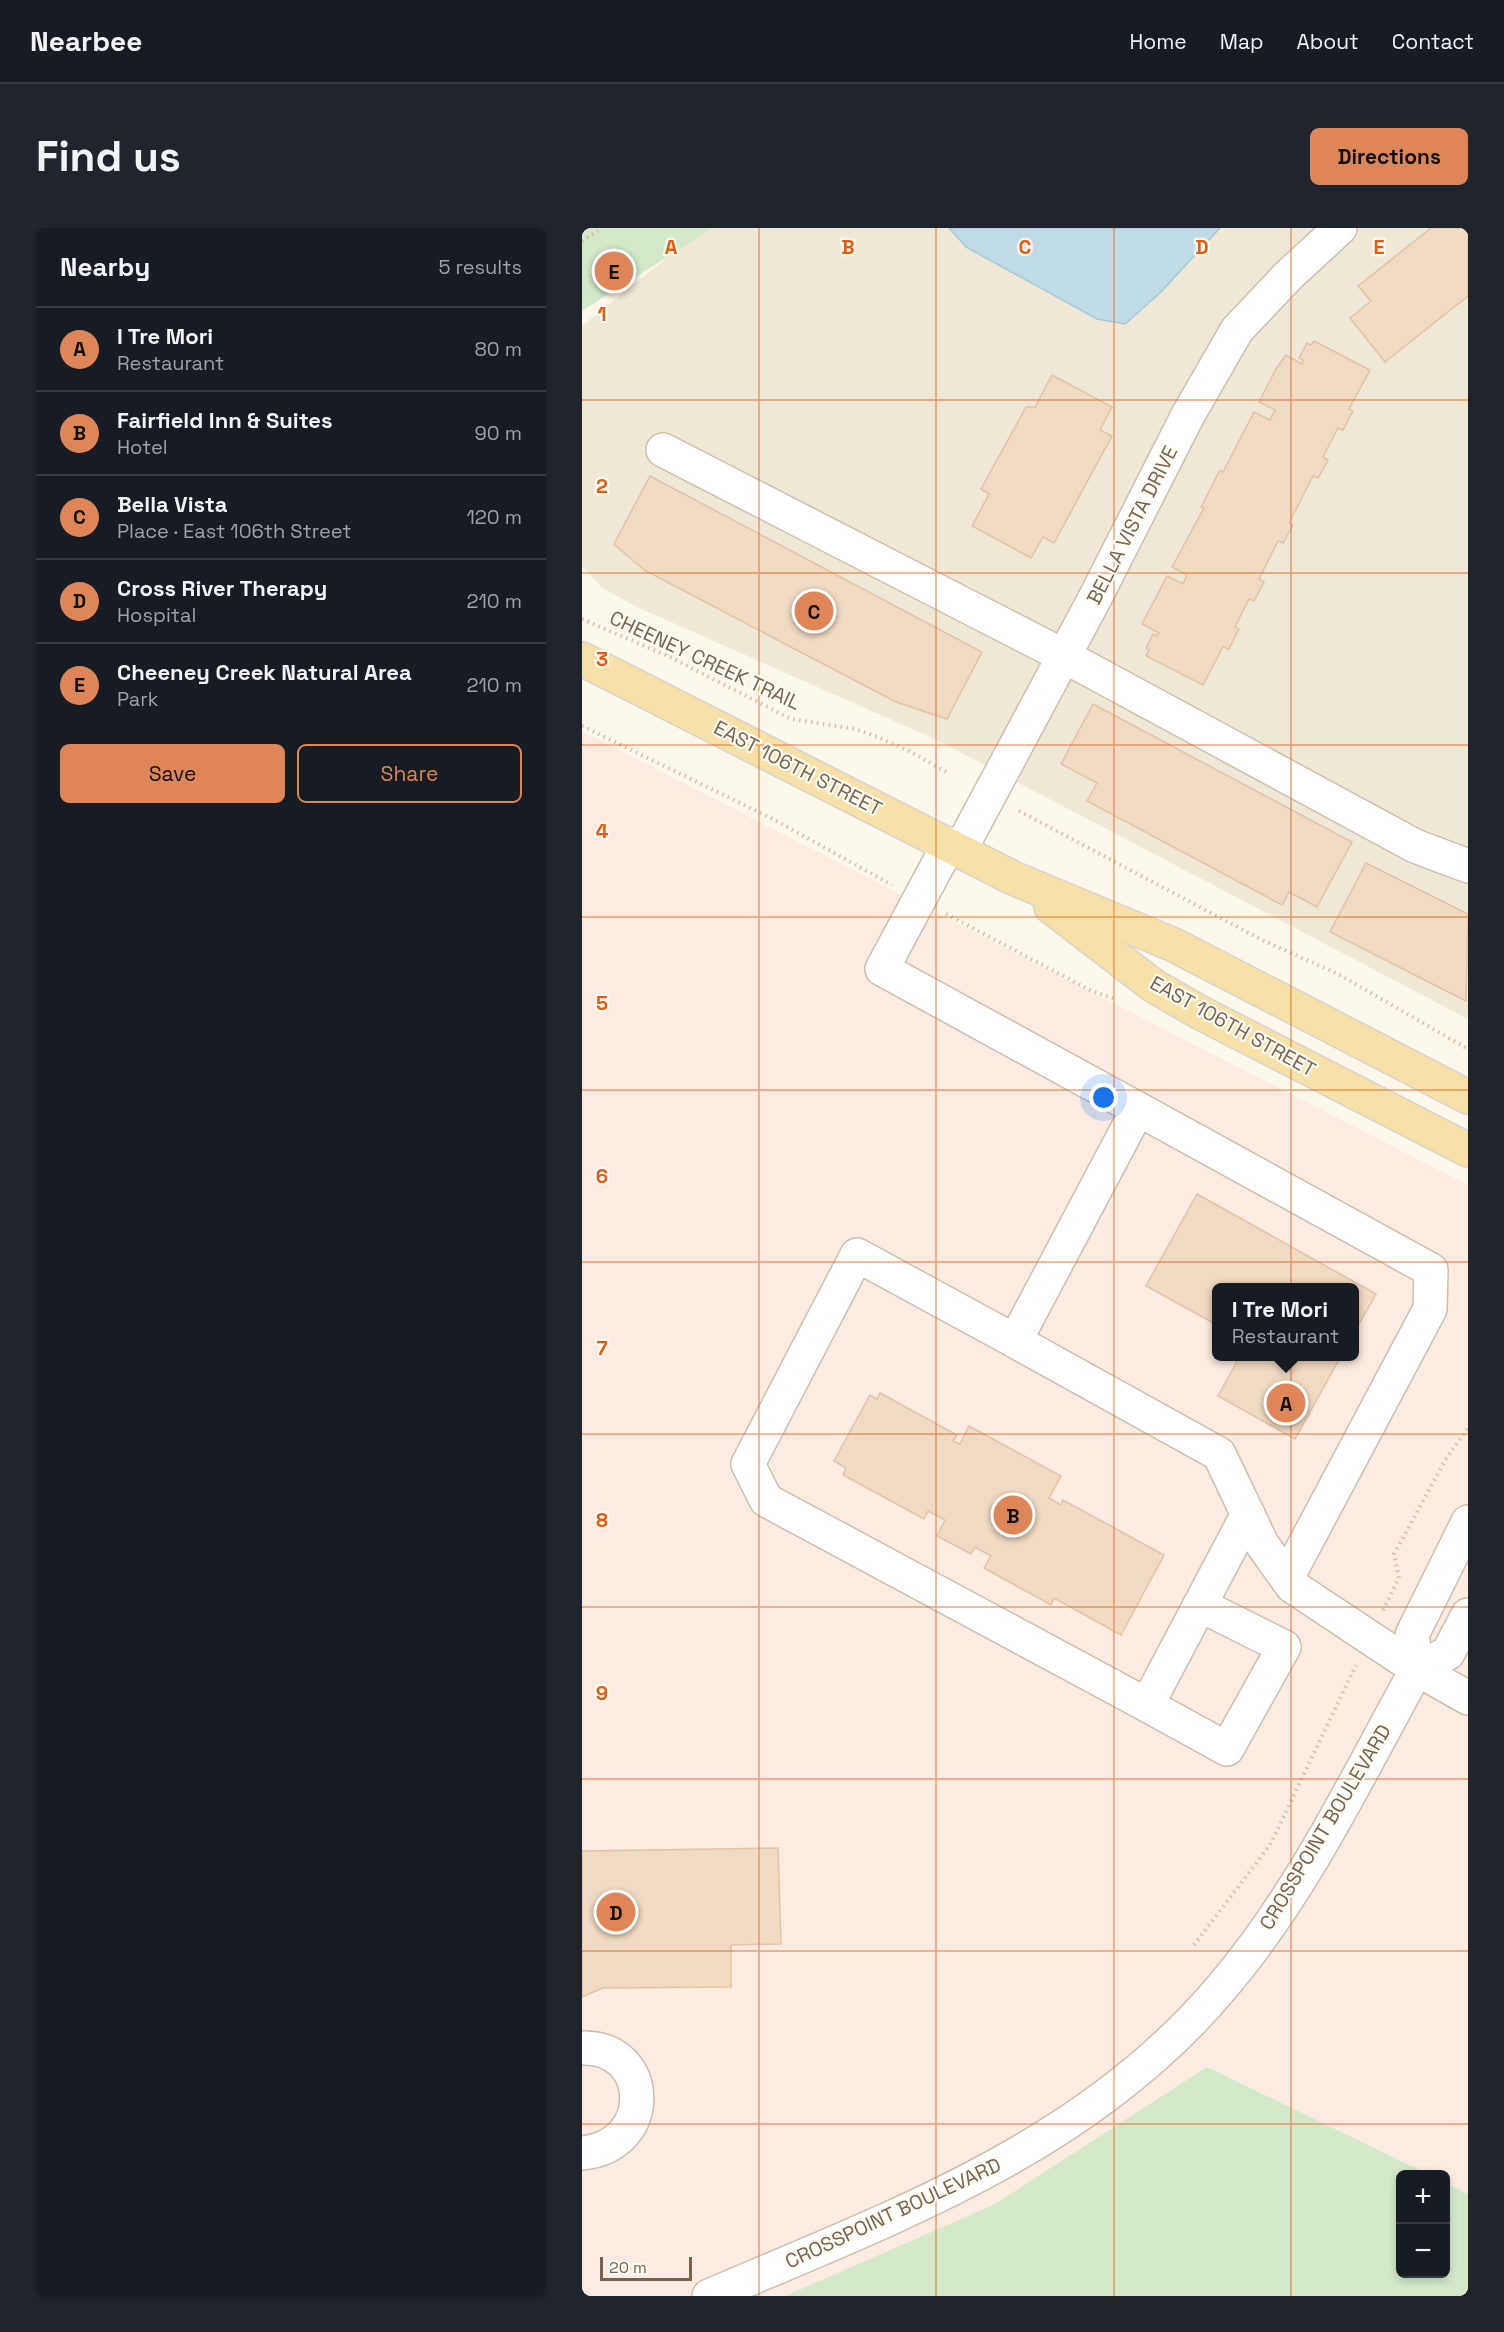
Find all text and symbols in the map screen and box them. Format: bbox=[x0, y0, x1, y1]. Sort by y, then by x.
text: Nearbee bbox=[30, 23, 142, 59]
text: Home bbox=[1129, 28, 1187, 55]
text: Map bbox=[1220, 28, 1264, 55]
text: About bbox=[1297, 28, 1359, 55]
text: Contact bbox=[1392, 28, 1474, 55]
button: Directions bbox=[1310, 128, 1468, 185]
text: Find us bbox=[36, 130, 181, 183]
text: A bbox=[665, 234, 678, 260]
text: B bbox=[841, 234, 855, 260]
text: C bbox=[1019, 234, 1032, 260]
text: D bbox=[1195, 234, 1209, 260]
text: E bbox=[1373, 234, 1385, 260]
pin: E bbox=[594, 248, 633, 294]
text: Nearby bbox=[60, 250, 150, 284]
text: 5 results bbox=[438, 254, 522, 280]
text: 1 bbox=[597, 301, 607, 327]
text: I Tre Mori bbox=[117, 322, 213, 350]
text: A bbox=[73, 336, 86, 362]
text: 80 m bbox=[474, 336, 522, 362]
text: Restaurant bbox=[117, 350, 224, 376]
text: Fairfield Inn & Suites bbox=[117, 406, 333, 434]
text: B bbox=[73, 420, 86, 446]
text: 90 m bbox=[475, 420, 522, 446]
text: Hotel bbox=[117, 434, 168, 460]
street label: BELLA VISTA DRIVE bbox=[1081, 441, 1183, 609]
text: 2 bbox=[596, 473, 608, 499]
text: Bella Vista bbox=[117, 490, 228, 518]
text: C bbox=[73, 504, 86, 530]
text: 120 m bbox=[466, 504, 522, 530]
text: Place · East 106th Street bbox=[117, 518, 351, 544]
text: Cross River Therapy bbox=[117, 574, 327, 602]
text: D bbox=[73, 588, 86, 614]
text: 210 m bbox=[466, 588, 522, 614]
pin: C bbox=[794, 588, 834, 634]
text: Hospital bbox=[117, 602, 196, 628]
street label: CHEENEY CREEK TRAIL bbox=[605, 604, 805, 716]
text: 3 bbox=[596, 646, 608, 672]
text: Cheeney Creek Natural Area bbox=[117, 658, 412, 686]
text: E bbox=[74, 672, 85, 698]
text: 210 m bbox=[466, 672, 522, 698]
text: Park bbox=[117, 686, 159, 712]
street label: EAST 106TH STREET bbox=[709, 714, 887, 822]
button: Save bbox=[60, 744, 285, 803]
button: Share bbox=[297, 744, 522, 803]
text: 4 bbox=[596, 818, 609, 844]
street label: EAST 106TH STREET bbox=[1146, 970, 1321, 1082]
text: 5 bbox=[596, 990, 608, 1016]
your location bbox=[1089, 1083, 1118, 1112]
text: 6 bbox=[596, 1163, 608, 1189]
popup bbox=[1212, 1283, 1359, 1361]
text: I Tre Mori bbox=[1232, 1295, 1328, 1323]
text: Restaurant bbox=[1232, 1323, 1339, 1349]
text: 7 bbox=[596, 1335, 608, 1361]
pin: A bbox=[1266, 1380, 1306, 1426]
pin: B bbox=[994, 1492, 1032, 1538]
text: 8 bbox=[596, 1507, 608, 1533]
text: 9 bbox=[596, 1680, 608, 1706]
street label: CROSSPOINT BOULEVARD bbox=[1253, 1719, 1397, 1935]
pin: D bbox=[597, 1890, 636, 1934]
street label: CROSSPOINT BOULEVARD bbox=[781, 2152, 1005, 2274]
map controls bbox=[1396, 2170, 1450, 2278]
button: + bbox=[1396, 2170, 1450, 2224]
button: − bbox=[1396, 2224, 1450, 2278]
scale bar bbox=[600, 2254, 692, 2282]
text: 20 m bbox=[609, 2257, 647, 2278]

